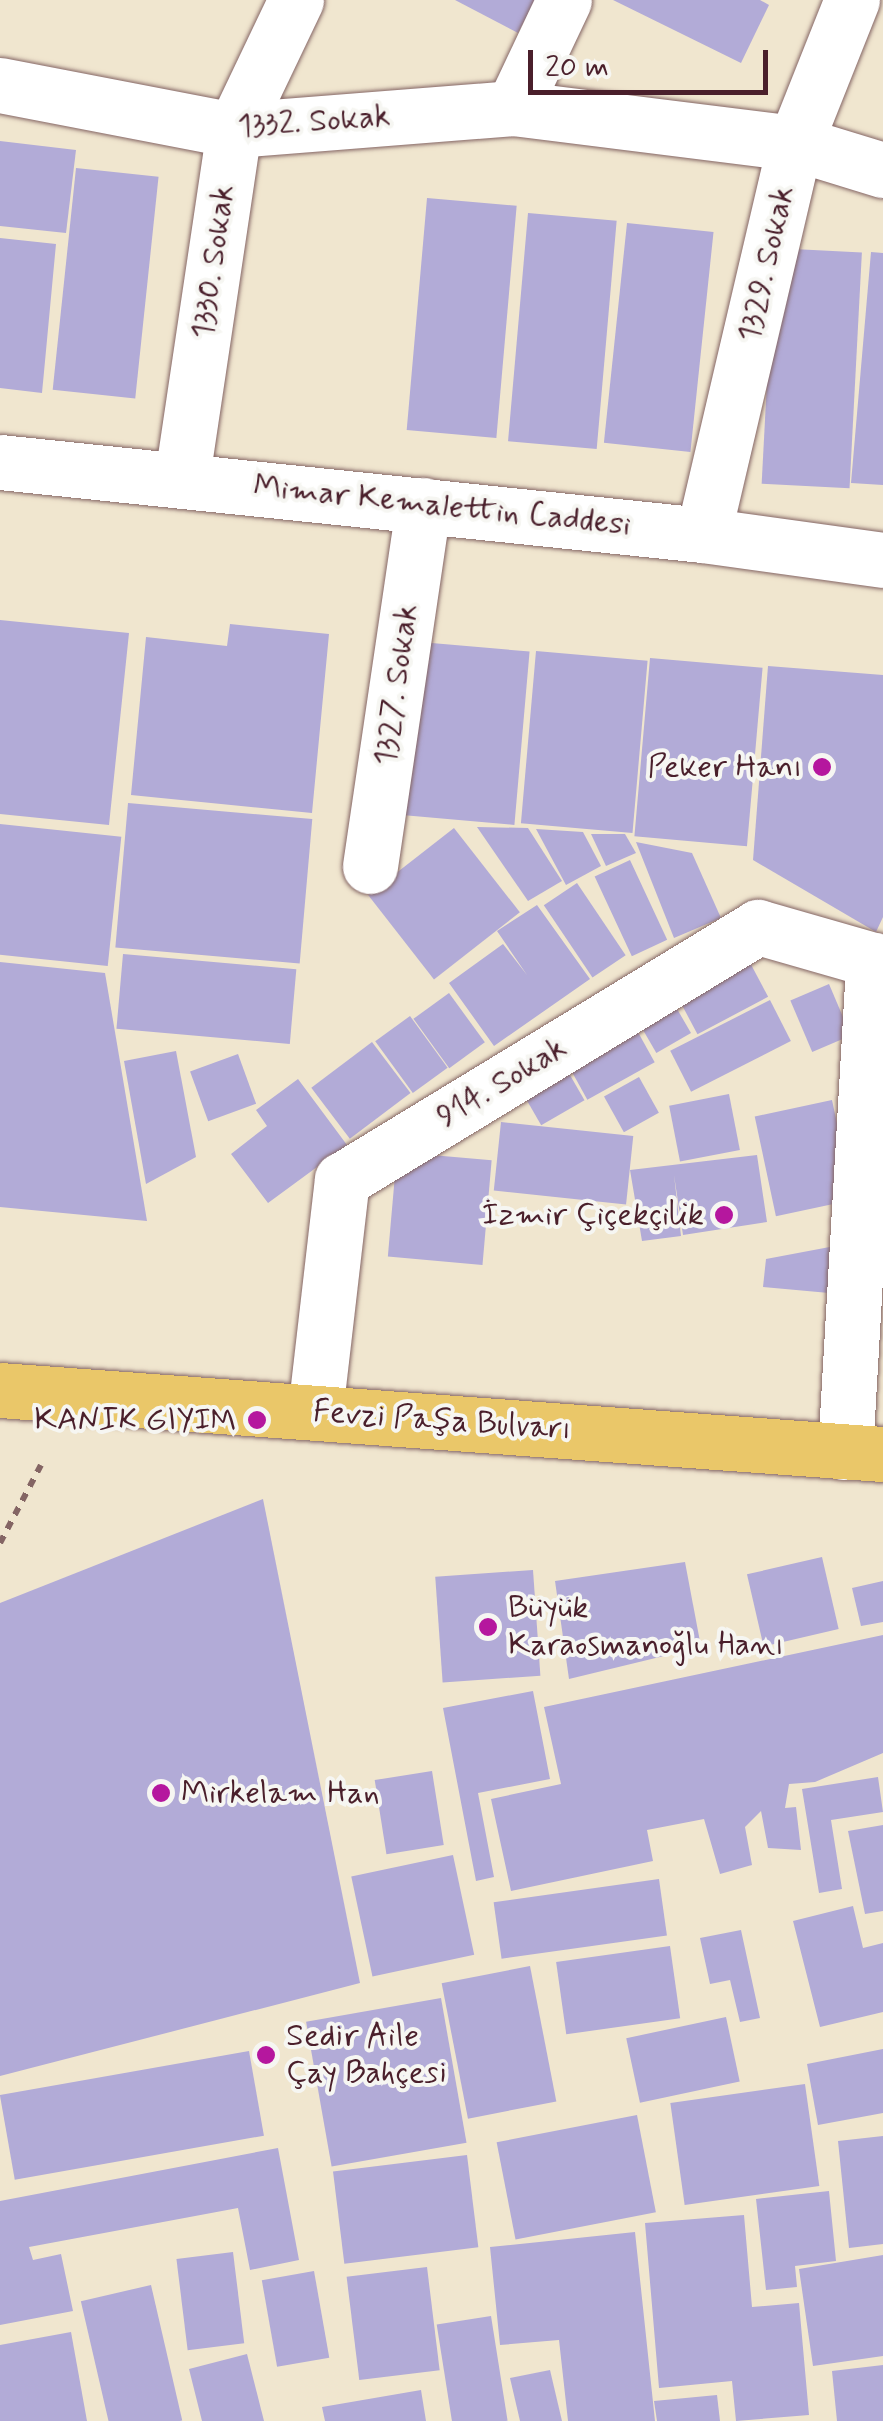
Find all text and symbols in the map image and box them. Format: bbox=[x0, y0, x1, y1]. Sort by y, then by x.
scale bar bbox=[533, 30, 773, 92]
text: 20 m bbox=[545, 48, 609, 87]
street label: 1332. Sokak bbox=[236, 98, 392, 146]
street label: 1329. Sokak bbox=[730, 182, 804, 346]
street label: 1330. Sokak bbox=[184, 183, 244, 341]
street label: Mimar Kemalettin Caddesi bbox=[249, 467, 635, 545]
street label: 1327. Sokak bbox=[367, 602, 427, 768]
place label: Peker Hanı bbox=[650, 748, 802, 786]
marker: Peker Hanı bbox=[811, 756, 833, 778]
street label: 914. Sokak bbox=[430, 1029, 574, 1137]
place label: İzmir Çiçekçilik bbox=[482, 1196, 704, 1234]
marker: İzmir Çiçekçilik bbox=[713, 1204, 735, 1226]
street label: Fevzi Paşa Bulvarı bbox=[314, 1393, 570, 1449]
place label: KANIK GIYIM bbox=[25, 1401, 237, 1439]
marker: KANIK GIYIM bbox=[246, 1409, 268, 1431]
place label: Büyük Karaosmanoğlu Hanı bbox=[508, 1590, 781, 1665]
marker: Büyük Karaosmanoğlu Hanı bbox=[477, 1616, 499, 1638]
place label: Mirkelam Han bbox=[181, 1774, 382, 1812]
marker: Mirkelam Han bbox=[150, 1782, 172, 1804]
place label: Sedir Aile Çay Bahçesi bbox=[286, 2018, 451, 2093]
marker: Sedir Aile Çay Bahçesi bbox=[255, 2044, 277, 2066]

